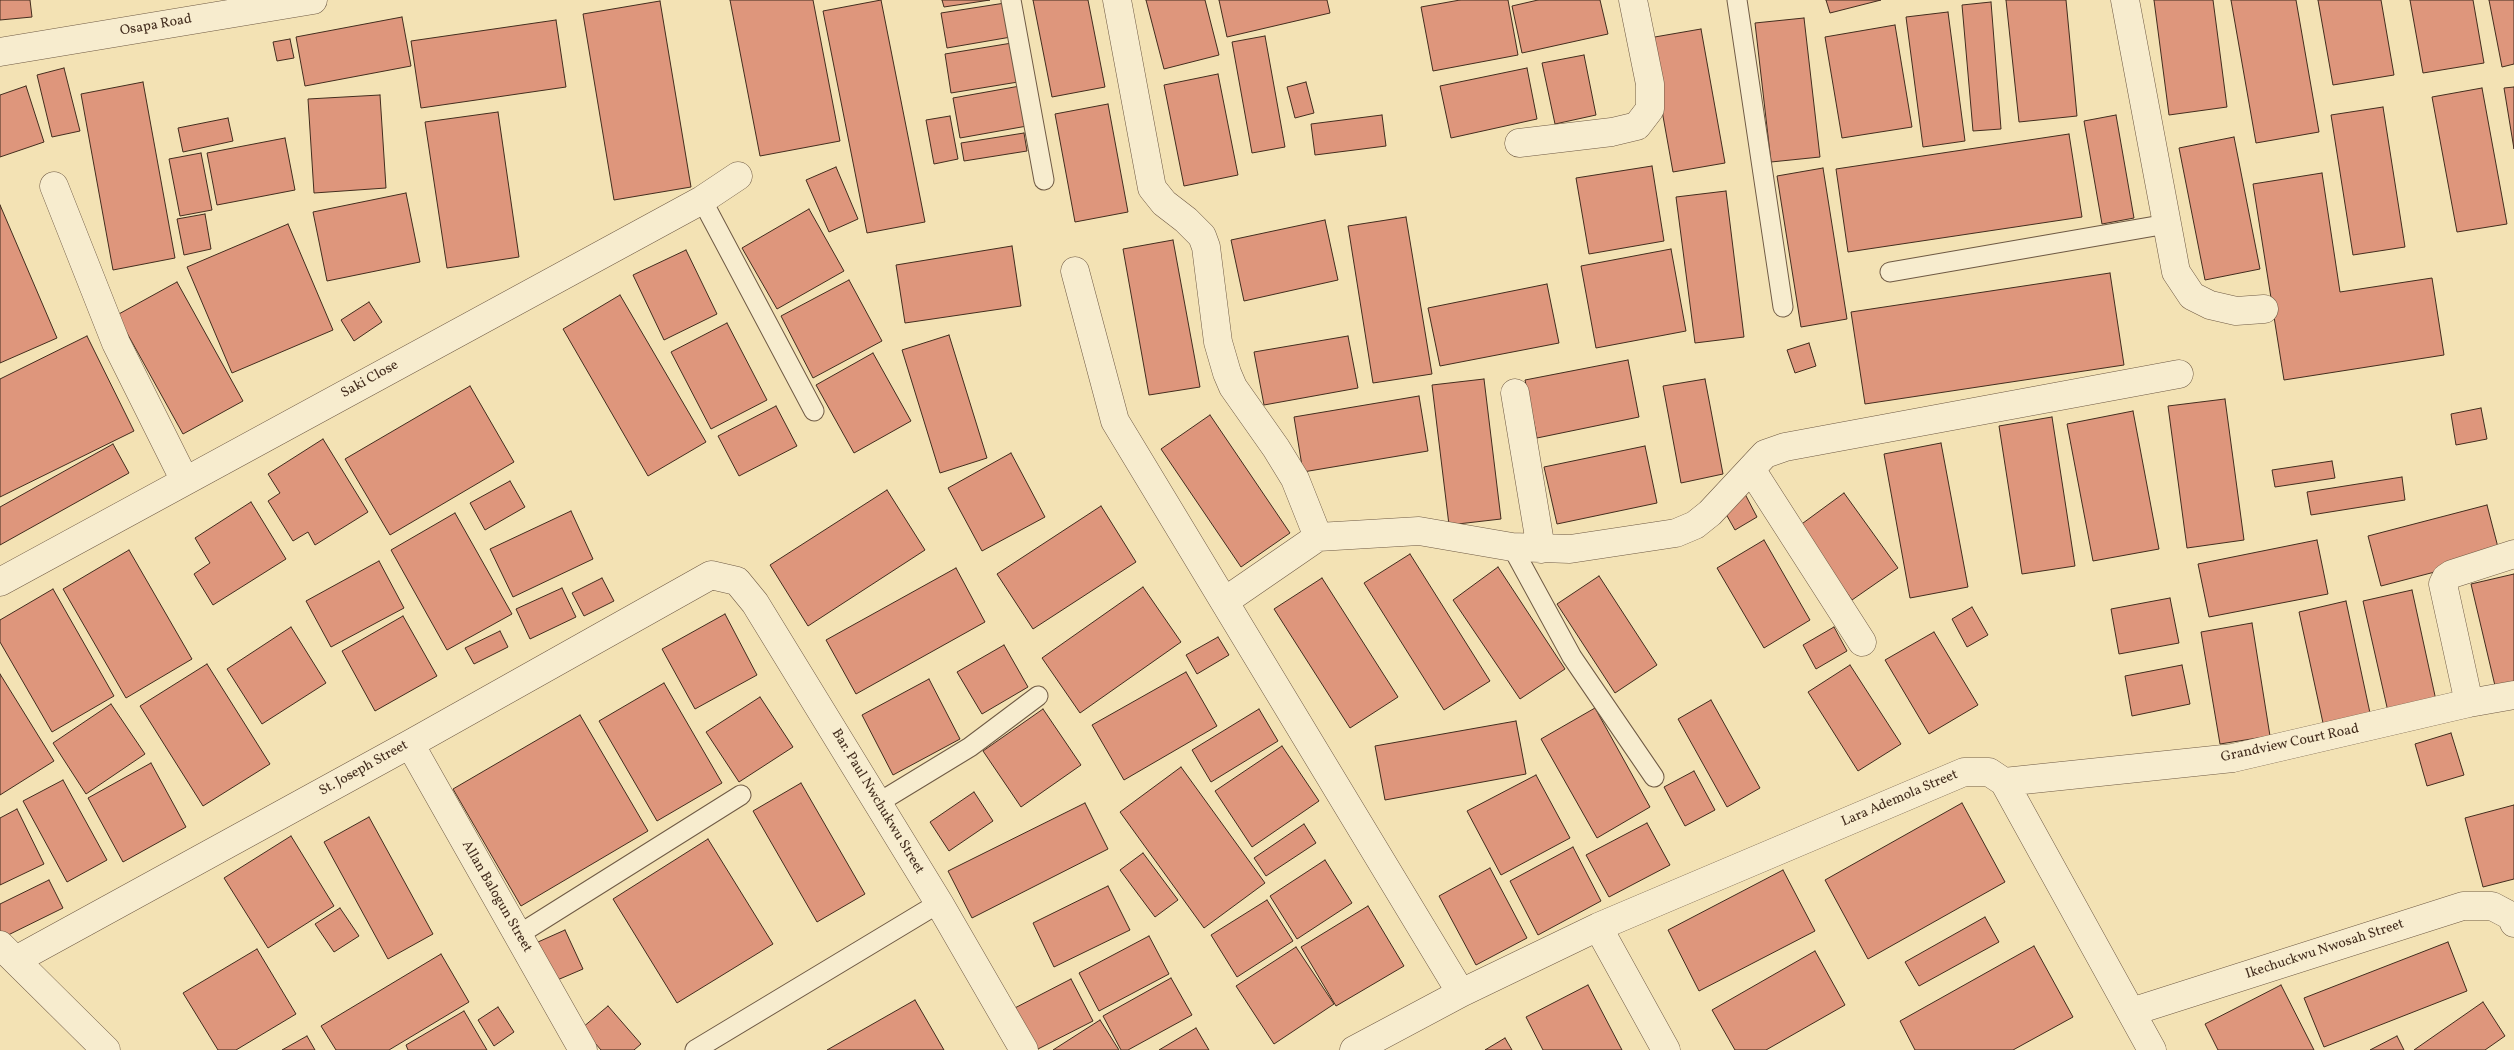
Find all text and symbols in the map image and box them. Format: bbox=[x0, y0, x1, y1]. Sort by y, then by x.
street label: Osapa Road bbox=[119, 11, 193, 41]
street label: Saki Close bbox=[338, 357, 402, 403]
street label: Grandview Court Road bbox=[2219, 721, 2361, 767]
street label: Bar. Paul Nwchukwu Street bbox=[827, 726, 927, 878]
street label: St. Joseph Street bbox=[317, 738, 411, 800]
street label: Lara Ademola Street bbox=[1839, 767, 1961, 831]
street label: Allan Balogun Street bbox=[457, 838, 535, 956]
street label: Ikechuckwu Nwosah Street bbox=[2244, 916, 2406, 984]

